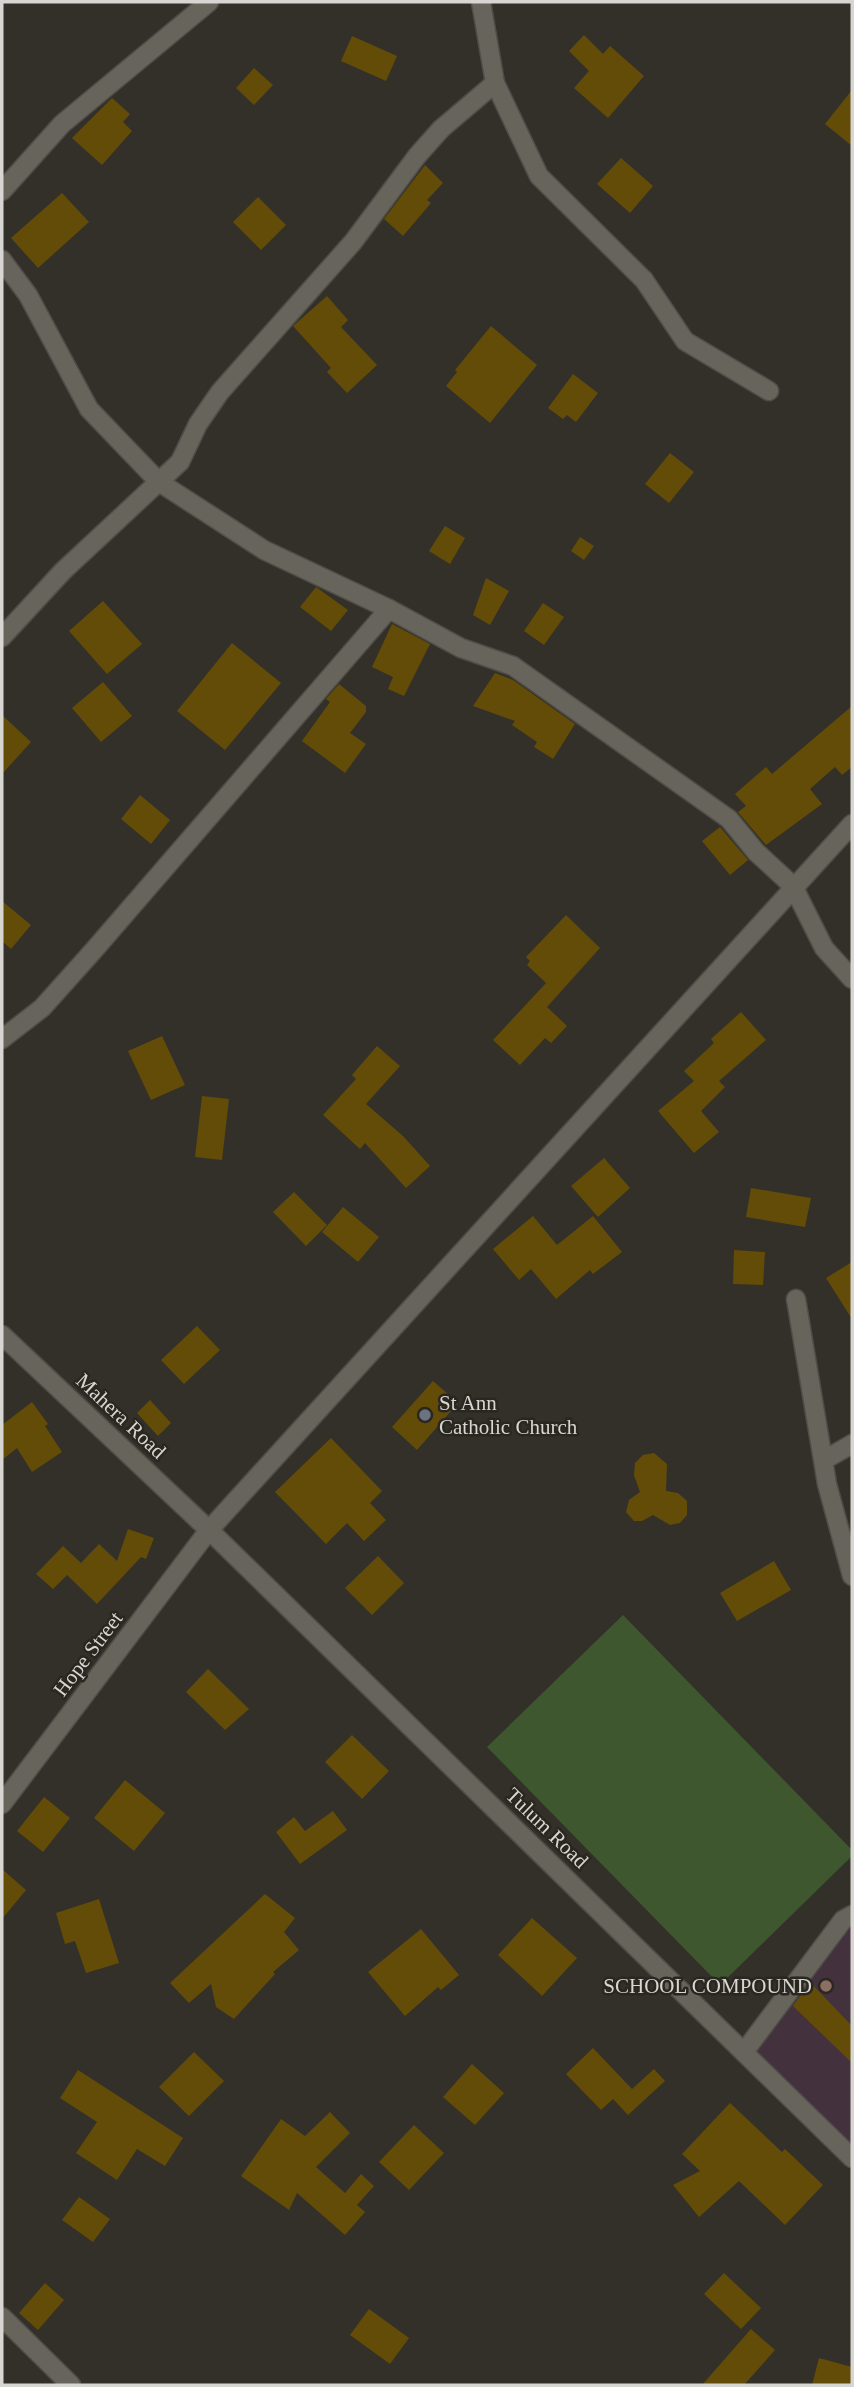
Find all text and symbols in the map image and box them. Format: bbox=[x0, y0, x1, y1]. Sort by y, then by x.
street label: Mahera Road bbox=[71, 1368, 171, 1464]
place label: St Ann Catholic Church bbox=[439, 1391, 578, 1439]
marker: St Ann Catholic Church bbox=[417, 1407, 433, 1423]
street label: Hope Street bbox=[48, 1607, 128, 1701]
street label: Tulum Road bbox=[501, 1783, 593, 1873]
place label: SCHOOL COMPOUND bbox=[603, 1974, 812, 1998]
marker: SCHOOL COMPOUND bbox=[818, 1978, 834, 1994]

